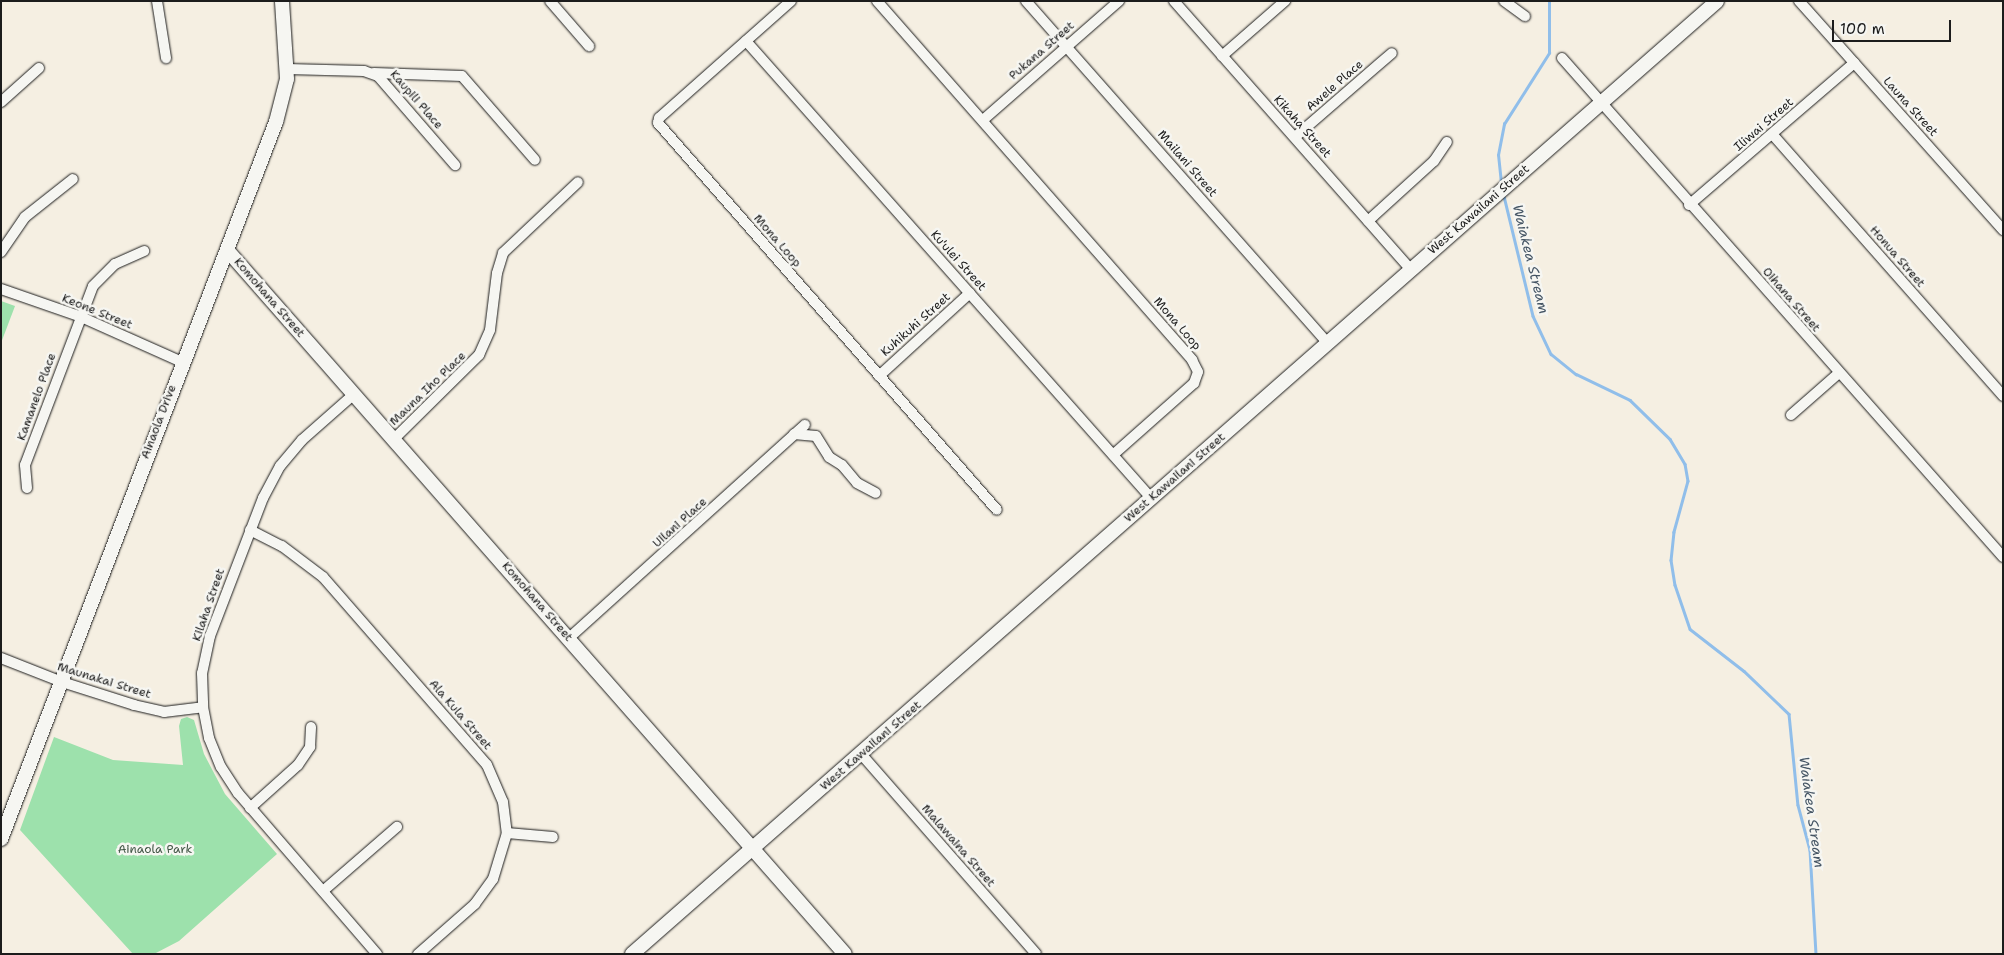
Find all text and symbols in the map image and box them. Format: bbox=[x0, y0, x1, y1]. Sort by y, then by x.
scale bar bbox=[1834, 10, 1953, 42]
street label: Pukana Street bbox=[1006, 19, 1078, 83]
text: 100 m bbox=[1840, 19, 1885, 39]
street label: Awele Place bbox=[1304, 57, 1366, 115]
street label: Kaupili Place bbox=[387, 68, 445, 132]
street label: Launa Street bbox=[1880, 74, 1940, 140]
street label: Kikaha Street bbox=[1270, 93, 1334, 161]
street label: Iliwai Street bbox=[1731, 95, 1797, 155]
street label: Mailani Street bbox=[1154, 128, 1220, 200]
street label: West Kawailani Street bbox=[1425, 162, 1533, 258]
water label: Waiakea Stream bbox=[1509, 203, 1553, 315]
street label: Mona Loop bbox=[750, 212, 804, 270]
street label: Honua Street bbox=[1866, 223, 1928, 291]
street label: Ku'ulei Street bbox=[927, 228, 989, 294]
street label: Komohana Street bbox=[230, 255, 308, 341]
street label: Oihana Street bbox=[1759, 265, 1823, 335]
street label: Kuhikuhi Street bbox=[878, 290, 954, 360]
street label: Keone Street bbox=[60, 291, 134, 333]
street label: Mona Loop bbox=[1150, 295, 1204, 353]
street label: Mauna Iho Place bbox=[387, 349, 469, 429]
street label: Kamanelo Place bbox=[14, 351, 60, 443]
street label: Ainaola Drive bbox=[138, 383, 180, 461]
street label: West Kawailani Street bbox=[1121, 430, 1229, 526]
street label: Uilani Place bbox=[650, 495, 710, 551]
street label: Komohana Street bbox=[498, 559, 576, 645]
street label: Kilaha Street bbox=[190, 567, 228, 643]
street label: Maunakai Street bbox=[55, 660, 153, 702]
street label: Ala Kula Street bbox=[426, 677, 494, 753]
street label: West Kawailani Street bbox=[817, 698, 925, 794]
water label: Waiakea Stream bbox=[1796, 755, 1828, 869]
street label: Malawaina Street bbox=[918, 802, 998, 890]
park label: Ainaola Park bbox=[118, 843, 192, 857]

